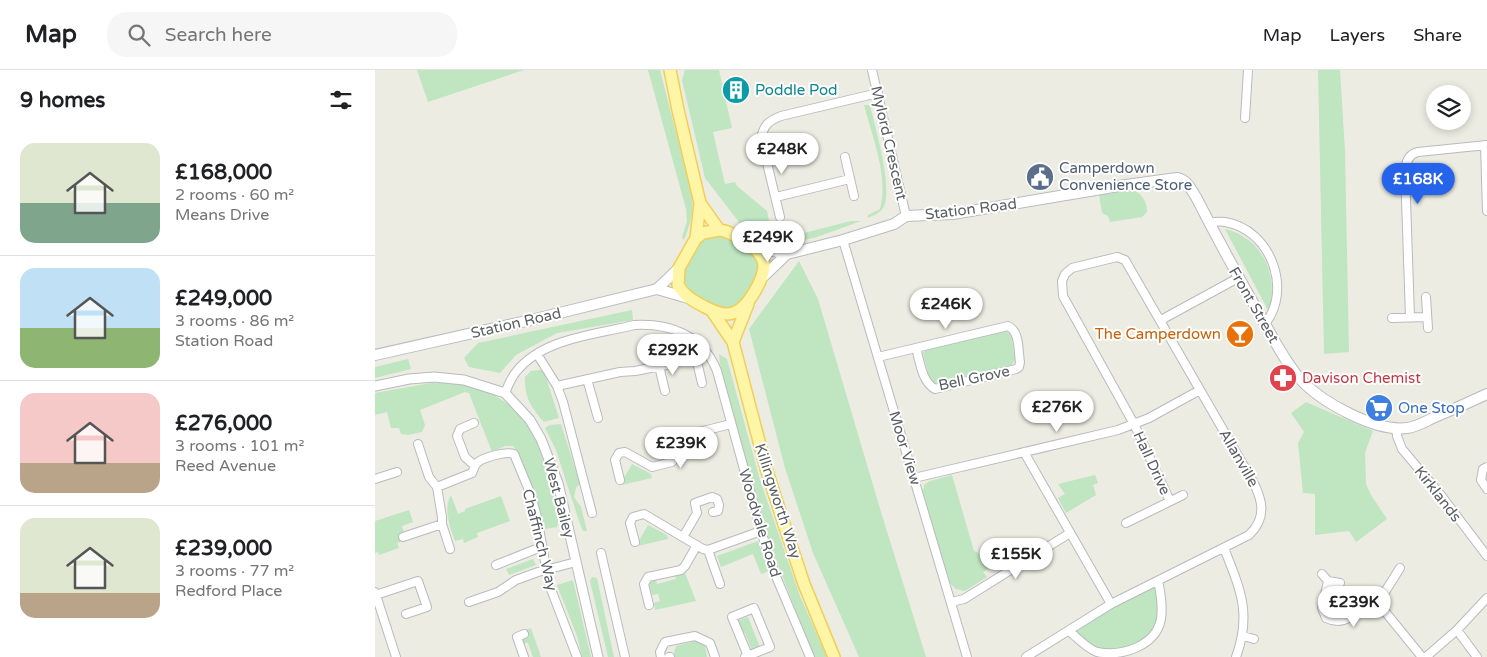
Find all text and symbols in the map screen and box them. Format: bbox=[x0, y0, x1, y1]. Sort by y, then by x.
search box bbox=[107, 12, 457, 57]
text: Map bbox=[25, 20, 77, 49]
icon: search bbox=[125, 21, 153, 49]
text: Search here bbox=[165, 24, 272, 46]
text: Map bbox=[1263, 24, 1302, 46]
text: Layers bbox=[1330, 24, 1385, 46]
text: Share bbox=[1413, 24, 1462, 46]
building icon: Poddle Pod bbox=[721, 75, 751, 105]
place label: Poddle Pod bbox=[755, 81, 838, 99]
street label: Mylord Crescent bbox=[867, 84, 911, 202]
map controls bbox=[1426, 85, 1471, 130]
button: layers bbox=[1426, 85, 1471, 130]
icon: filters bbox=[327, 86, 355, 114]
text: 9 homes bbox=[20, 88, 105, 113]
pin: £248K bbox=[747, 132, 817, 175]
text: £248K bbox=[757, 139, 807, 159]
place label: Camperdown Convenience Store bbox=[1059, 159, 1192, 194]
text: £168,000 bbox=[175, 160, 272, 185]
public building icon: Camperdown Convenience Store bbox=[1025, 162, 1055, 192]
pin: £168K bbox=[1383, 162, 1453, 205]
icon: home bbox=[60, 163, 120, 223]
text: £168K bbox=[1393, 169, 1443, 189]
text: 2 rooms · 60 m² bbox=[175, 185, 294, 205]
street label: Station Road bbox=[924, 194, 1018, 224]
text: Means Drive bbox=[175, 205, 269, 225]
pin: £249K bbox=[733, 220, 803, 263]
text: £249K bbox=[743, 227, 793, 247]
street label: Front Street bbox=[1225, 264, 1283, 346]
text: £249,000 bbox=[175, 286, 272, 311]
icon: home bbox=[60, 288, 120, 348]
pin: £246K bbox=[911, 288, 981, 330]
text: £246K bbox=[921, 294, 971, 314]
street label: Station Road bbox=[469, 304, 563, 342]
text: 3 rooms · 86 m² bbox=[175, 311, 294, 331]
bar icon: The Camperdown bbox=[1225, 319, 1255, 349]
place label: The Camperdown bbox=[1095, 325, 1221, 343]
text: Station Road bbox=[175, 331, 273, 351]
pin: £292K bbox=[638, 334, 708, 376]
text: £292K bbox=[648, 340, 698, 360]
street label: Bell Grove bbox=[937, 362, 1011, 394]
pharmacy icon: Davison Chemist bbox=[1268, 363, 1298, 393]
place label: Davison Chemist bbox=[1302, 369, 1421, 387]
pin: £276K bbox=[1022, 390, 1092, 433]
supermarket icon: One Stop bbox=[1364, 393, 1394, 423]
text: £276K bbox=[1032, 397, 1082, 417]
place label: One Stop bbox=[1398, 399, 1465, 417]
street label: Moor View bbox=[885, 409, 925, 487]
text: £276,000 bbox=[175, 411, 272, 436]
icon: home bbox=[60, 413, 120, 473]
pin: £239K bbox=[646, 426, 716, 469]
street label: Allanville bbox=[1215, 426, 1263, 490]
street label: Hall Drive bbox=[1129, 428, 1175, 498]
text: £239K bbox=[656, 433, 706, 453]
text: 3 rooms · 101 m² bbox=[175, 436, 304, 456]
street label: Killingworth Way bbox=[751, 441, 805, 561]
text: Reed Avenue bbox=[175, 456, 276, 476]
street label: West Bailey bbox=[540, 456, 578, 540]
street label: Kirklands bbox=[1411, 463, 1465, 525]
street label: Woodvale Road bbox=[735, 467, 785, 579]
street label: Chaffinch Way bbox=[519, 487, 561, 593]
text: £239,000 bbox=[175, 536, 272, 561]
icon: home bbox=[60, 538, 120, 598]
pin: £155K bbox=[981, 538, 1051, 580]
text: £155K bbox=[991, 544, 1041, 564]
text: 3 rooms · 77 m² bbox=[175, 561, 294, 581]
text: Redford Place bbox=[175, 581, 282, 601]
pin: £239K bbox=[1319, 586, 1389, 628]
text: £239K bbox=[1329, 592, 1379, 612]

